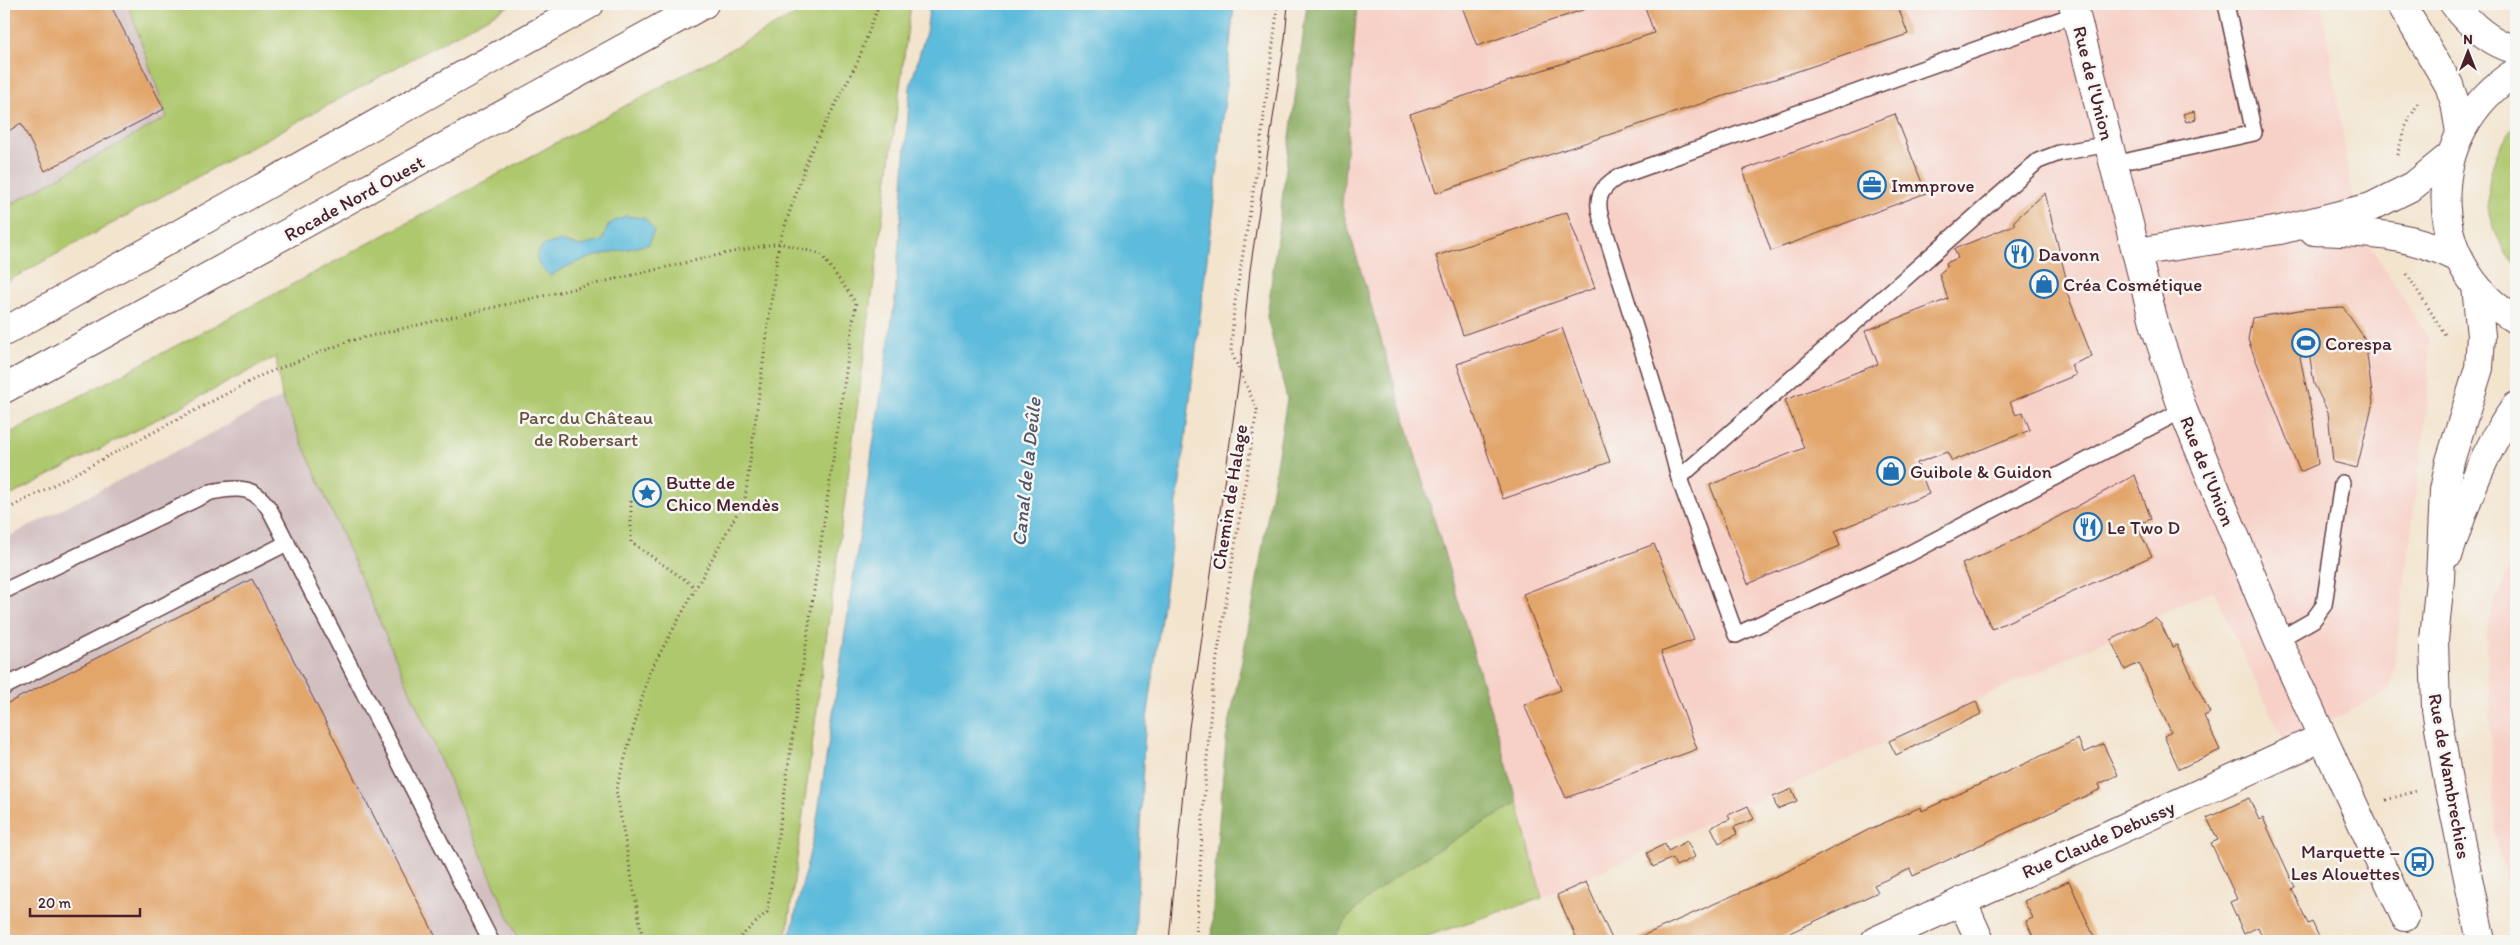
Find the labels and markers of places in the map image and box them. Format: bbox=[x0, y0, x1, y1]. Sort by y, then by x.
office icon: Immprove bbox=[1857, 170, 1887, 200]
place label: Immprove bbox=[1891, 174, 1975, 197]
restaurant icon: Davonn bbox=[2004, 239, 2034, 269]
place label: Davonn bbox=[2038, 243, 2100, 266]
shop icon: Créa Cosmétique bbox=[2029, 269, 2059, 299]
place label: Créa Cosmétique bbox=[2063, 273, 2202, 296]
sports icon: Corespa bbox=[2291, 328, 2321, 358]
place label: Corespa bbox=[2325, 332, 2392, 355]
shop icon: Guibole & Guidon bbox=[1876, 456, 1906, 486]
place label: Guibole & Guidon bbox=[1910, 460, 2052, 483]
place label: Butte de Chico Mendès bbox=[666, 471, 779, 516]
place icon: Butte de Chico Mendès bbox=[632, 478, 662, 508]
restaurant icon: Le Two D bbox=[2073, 512, 2103, 542]
place label: Le Two D bbox=[2107, 516, 2180, 539]
place label: Marquette – Les Alouettes bbox=[2291, 840, 2400, 885]
bus stop icon: Marquette – Les Alouettes bbox=[2404, 847, 2434, 877]

